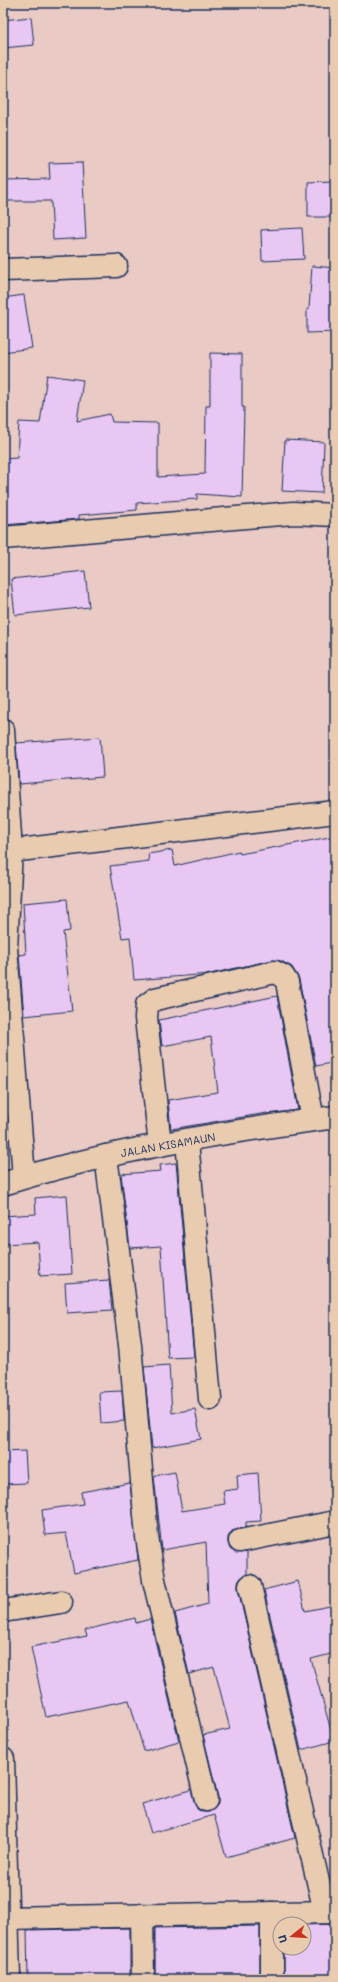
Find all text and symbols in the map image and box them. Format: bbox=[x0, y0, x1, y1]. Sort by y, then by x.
street label: JALAN KISAMAUN bbox=[119, 1129, 216, 1160]
north arrow bbox=[272, 1916, 312, 1956]
text: U bbox=[274, 1933, 290, 1945]

